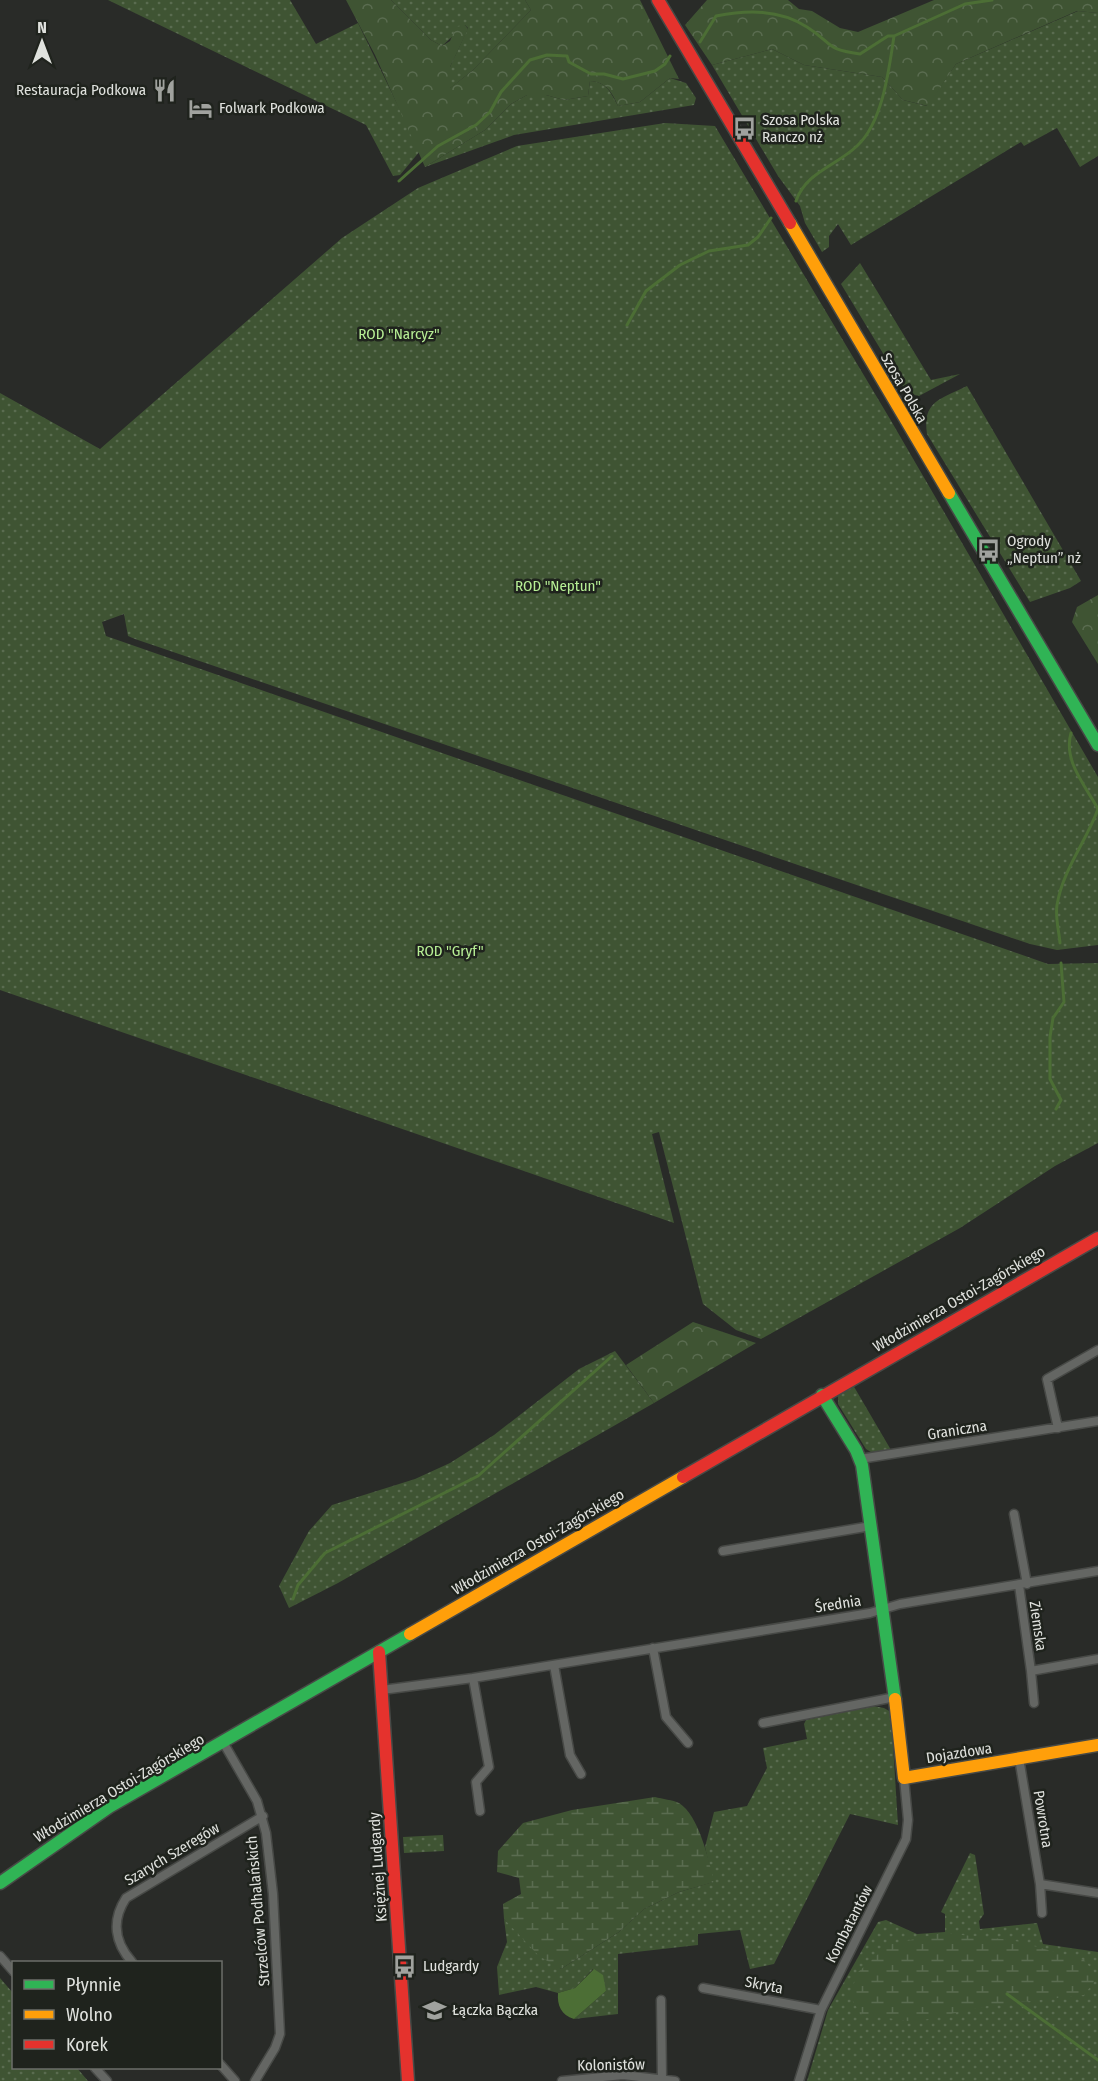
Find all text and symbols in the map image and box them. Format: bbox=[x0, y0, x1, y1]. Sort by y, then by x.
north arrow bbox=[12, 12, 72, 72]
text: N bbox=[37, 18, 47, 37]
restaurant icon: Restauracja Podkowa bbox=[151, 77, 177, 103]
place label: Restauracja Podkowa bbox=[16, 81, 146, 99]
hotel icon: Folwark Podkowa bbox=[188, 95, 214, 121]
place label: Folwark Podkowa bbox=[219, 99, 325, 117]
place label: Szosa Polska Ranczo nż bbox=[762, 111, 840, 146]
bus stop icon: Szosa Polska Ranczo nż bbox=[731, 116, 757, 142]
park label: ROD "Narcyz" bbox=[358, 325, 440, 343]
street label: Szosa Polska bbox=[877, 350, 931, 426]
place label: Ogrody „Neptun” nż bbox=[1007, 532, 1081, 567]
bus stop icon: Ogrody „Neptun” nż bbox=[976, 537, 1002, 563]
park label: ROD "Neptun" bbox=[515, 577, 601, 595]
park label: ROD "Gryf" bbox=[416, 942, 484, 960]
street label: Włodzimierza Ostoi-Zagórskiego bbox=[870, 1242, 1048, 1356]
street label: Graniczna bbox=[926, 1416, 988, 1444]
street label: Włodzimierza Ostoi-Zagórskiego bbox=[449, 1485, 627, 1599]
street label: Średnia bbox=[814, 1591, 862, 1617]
street label: Ziemska bbox=[1026, 1600, 1050, 1652]
street label: Włodzimierza Ostoi-Zagórskiego bbox=[30, 1730, 208, 1846]
street label: Dojazdowa bbox=[925, 1739, 993, 1767]
street label: Powrotna bbox=[1030, 1789, 1056, 1849]
street label: Księżnej Ludgardy bbox=[365, 1811, 391, 1922]
street label: Szarych Szeregów bbox=[121, 1819, 223, 1889]
street label: Strzelców Podhalańskich bbox=[242, 1835, 274, 1987]
street label: Kombatantów bbox=[822, 1882, 876, 1966]
bus stop icon: Ludgardy bbox=[392, 1953, 418, 1979]
place label: Ludgardy bbox=[423, 1957, 479, 1975]
legend bbox=[12, 1961, 222, 2069]
street label: Skryta bbox=[743, 1972, 785, 1998]
text: Płynnie bbox=[66, 1974, 121, 1996]
school or university icon: Łączka Bączka bbox=[421, 1997, 447, 2023]
place label: Łączka Bączka bbox=[452, 2001, 538, 2019]
text: Wolno bbox=[66, 2004, 112, 2026]
text: Korek bbox=[66, 2034, 108, 2056]
street label: Kolonistów bbox=[577, 2055, 645, 2075]

